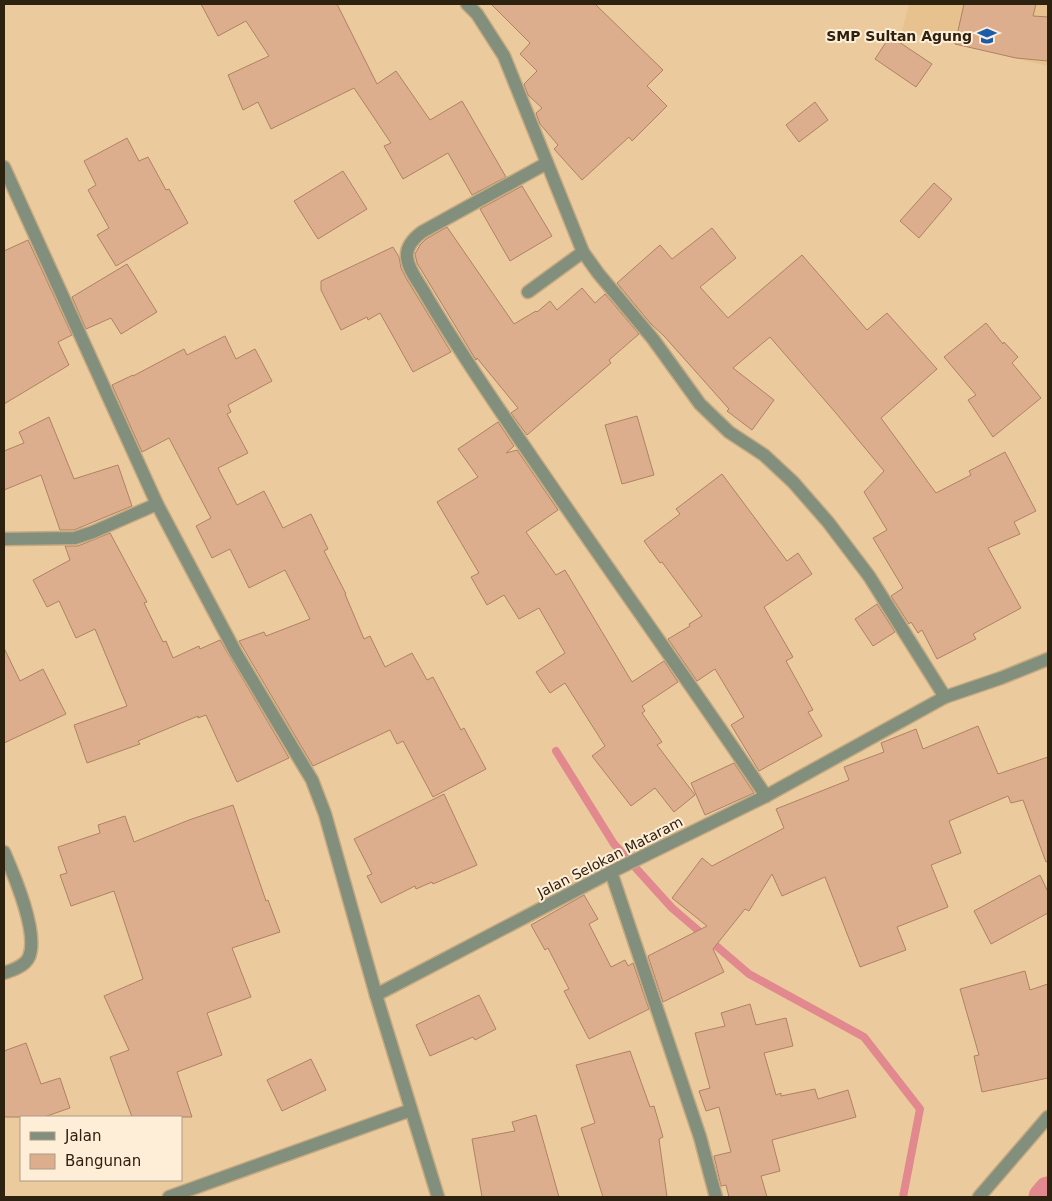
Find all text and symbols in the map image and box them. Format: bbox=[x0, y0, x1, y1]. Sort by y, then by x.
school or university icon: SMP Sultan Agung bbox=[976, 25, 998, 47]
place label: SMP Sultan Agung bbox=[826, 28, 972, 44]
street label: Jalan Selokan Mataram bbox=[534, 813, 685, 901]
legend bbox=[20, 1116, 182, 1181]
text: Jalan bbox=[64, 1127, 101, 1145]
text: Bangunan bbox=[65, 1152, 141, 1170]

